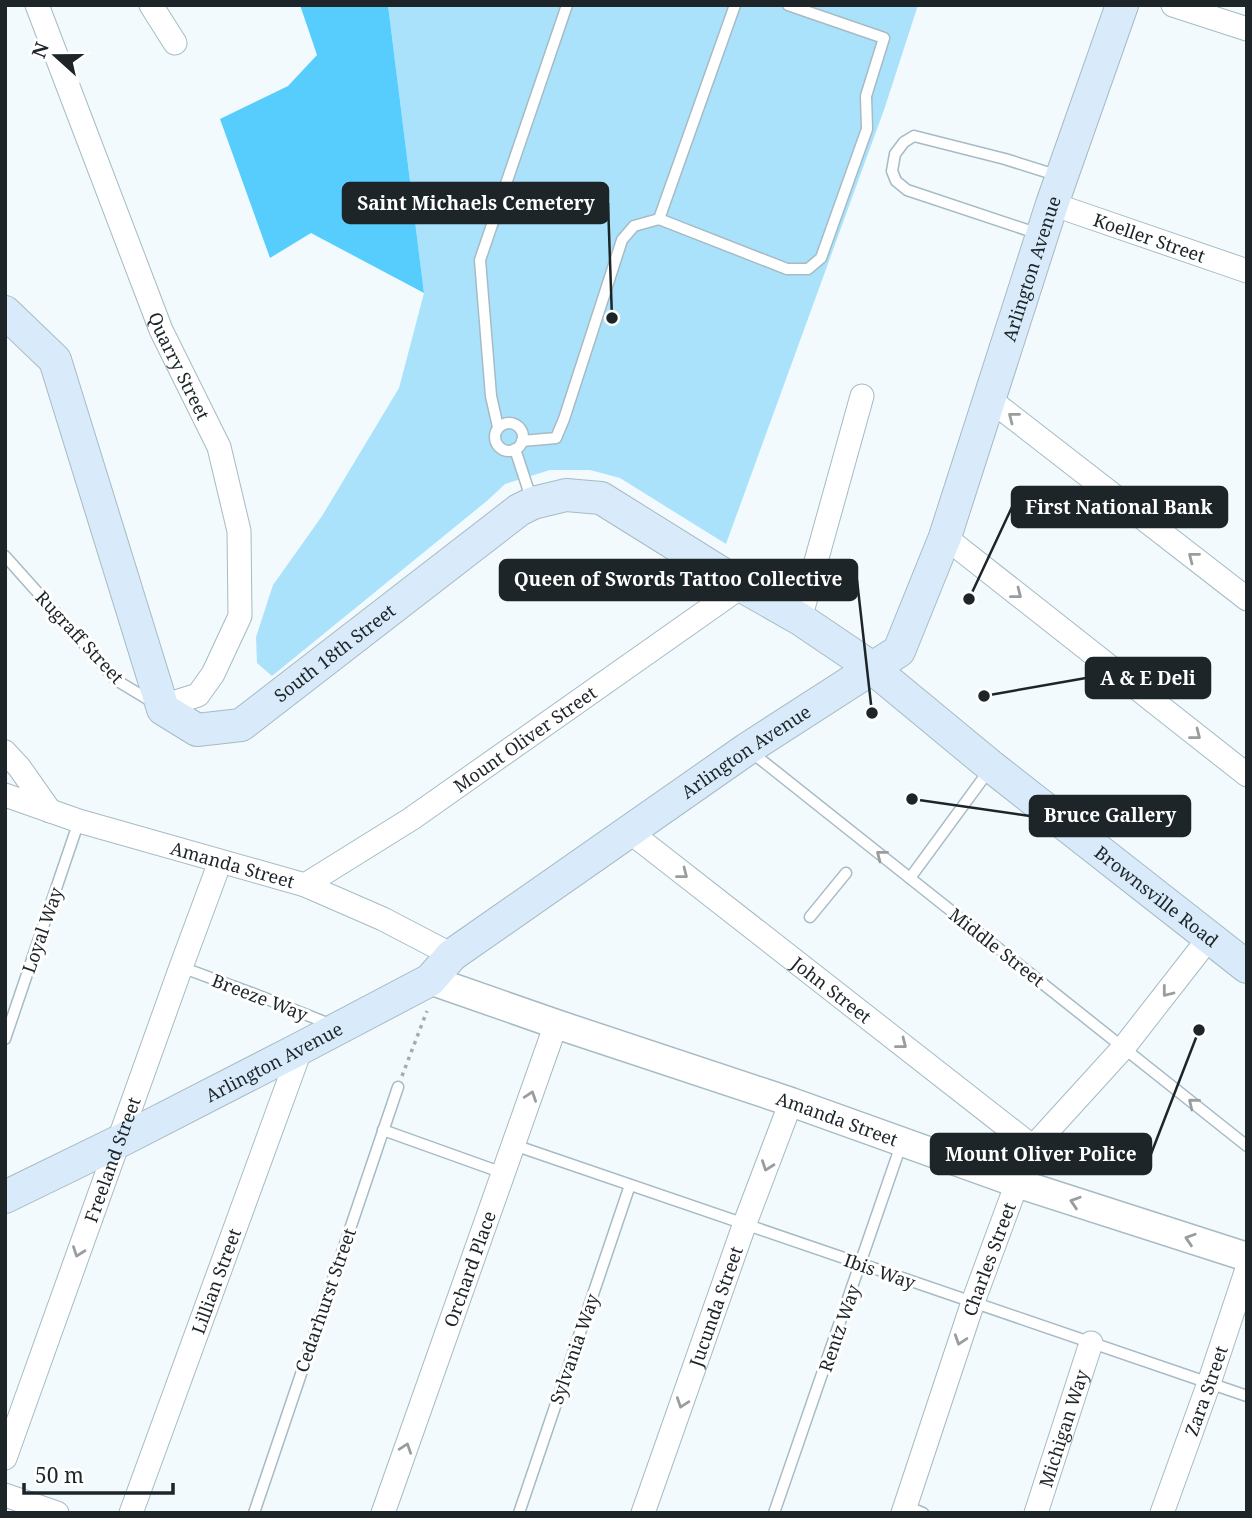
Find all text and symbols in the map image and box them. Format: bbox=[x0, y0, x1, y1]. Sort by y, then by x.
north arrow bbox=[21, 21, 91, 91]
text: N bbox=[25, 38, 55, 62]
callout: Saint Michaels Cemetery bbox=[343, 183, 608, 223]
text: Saint Michaels Cemetery bbox=[357, 190, 595, 216]
street label: Arlington Avenue bbox=[997, 193, 1066, 344]
street label: Koeller Street bbox=[1090, 207, 1208, 268]
street label: Quarry Street bbox=[143, 309, 216, 424]
one-way arrow bbox=[1008, 413, 1021, 426]
callout: First National Bank bbox=[1012, 487, 1227, 527]
text: First National Bank bbox=[1025, 494, 1214, 520]
one-way arrow bbox=[1188, 552, 1201, 565]
callout: Queen of Swords Tattoo Collective bbox=[500, 560, 857, 600]
text: Queen of Swords Tattoo Collective bbox=[514, 566, 842, 592]
street label: Rugraff Street bbox=[31, 585, 129, 689]
one-way arrow bbox=[1010, 586, 1022, 599]
street label: South 18th Street bbox=[269, 598, 400, 707]
callout: A & E Deli bbox=[1086, 658, 1210, 698]
text: A & E Deli bbox=[1100, 665, 1196, 691]
street label: Mount Oliver Street bbox=[449, 680, 601, 798]
street label: Arlington Avenue bbox=[676, 699, 815, 803]
one-way arrow bbox=[1188, 727, 1201, 740]
callout: Bruce Gallery bbox=[1030, 796, 1190, 836]
text: Bruce Gallery bbox=[1044, 802, 1176, 828]
street label: Amanda Street bbox=[168, 836, 297, 893]
street label: Brownsville Road bbox=[1090, 840, 1224, 952]
one-way arrow bbox=[876, 850, 889, 863]
one-way arrow bbox=[676, 866, 688, 879]
street label: Loyal Way bbox=[16, 883, 68, 976]
street label: Middle Street bbox=[944, 902, 1050, 992]
street label: John Street bbox=[786, 950, 876, 1028]
street label: Breeze Way bbox=[209, 968, 312, 1027]
one-way arrow bbox=[1162, 984, 1175, 997]
street label: Arlington Avenue bbox=[201, 1016, 347, 1107]
one-way arrow bbox=[894, 1035, 907, 1048]
street label: Amanda Street bbox=[773, 1086, 901, 1151]
one-way arrow bbox=[523, 1090, 537, 1102]
street label: Freeland Street bbox=[78, 1094, 145, 1226]
one-way arrow bbox=[1189, 1099, 1202, 1111]
callout: Mount Oliver Police bbox=[931, 1134, 1151, 1174]
text: Mount Oliver Police bbox=[945, 1141, 1137, 1167]
one-way arrow bbox=[761, 1159, 775, 1171]
one-way arrow bbox=[1070, 1196, 1082, 1210]
street label: Charles Street bbox=[957, 1199, 1021, 1319]
street label: Orchard Place bbox=[438, 1207, 501, 1330]
street label: Lillian Street bbox=[186, 1225, 246, 1337]
street label: Cedarhurst Street bbox=[289, 1225, 361, 1375]
one-way arrow bbox=[1185, 1233, 1197, 1247]
street label: Jucunda Street bbox=[683, 1243, 748, 1371]
one-way arrow bbox=[73, 1246, 87, 1258]
street label: Ibis Way bbox=[841, 1248, 920, 1295]
street label: Rentz Way bbox=[813, 1280, 865, 1375]
street label: Sylvania Way bbox=[544, 1290, 604, 1407]
one-way arrow bbox=[954, 1333, 968, 1345]
street label: Zara Street bbox=[1179, 1342, 1233, 1439]
street label: Michigan Way bbox=[1033, 1366, 1094, 1490]
one-way arrow bbox=[676, 1396, 690, 1408]
one-way arrow bbox=[398, 1443, 412, 1455]
scale bar bbox=[24, 1452, 173, 1496]
text: 50 m bbox=[35, 1461, 84, 1489]

